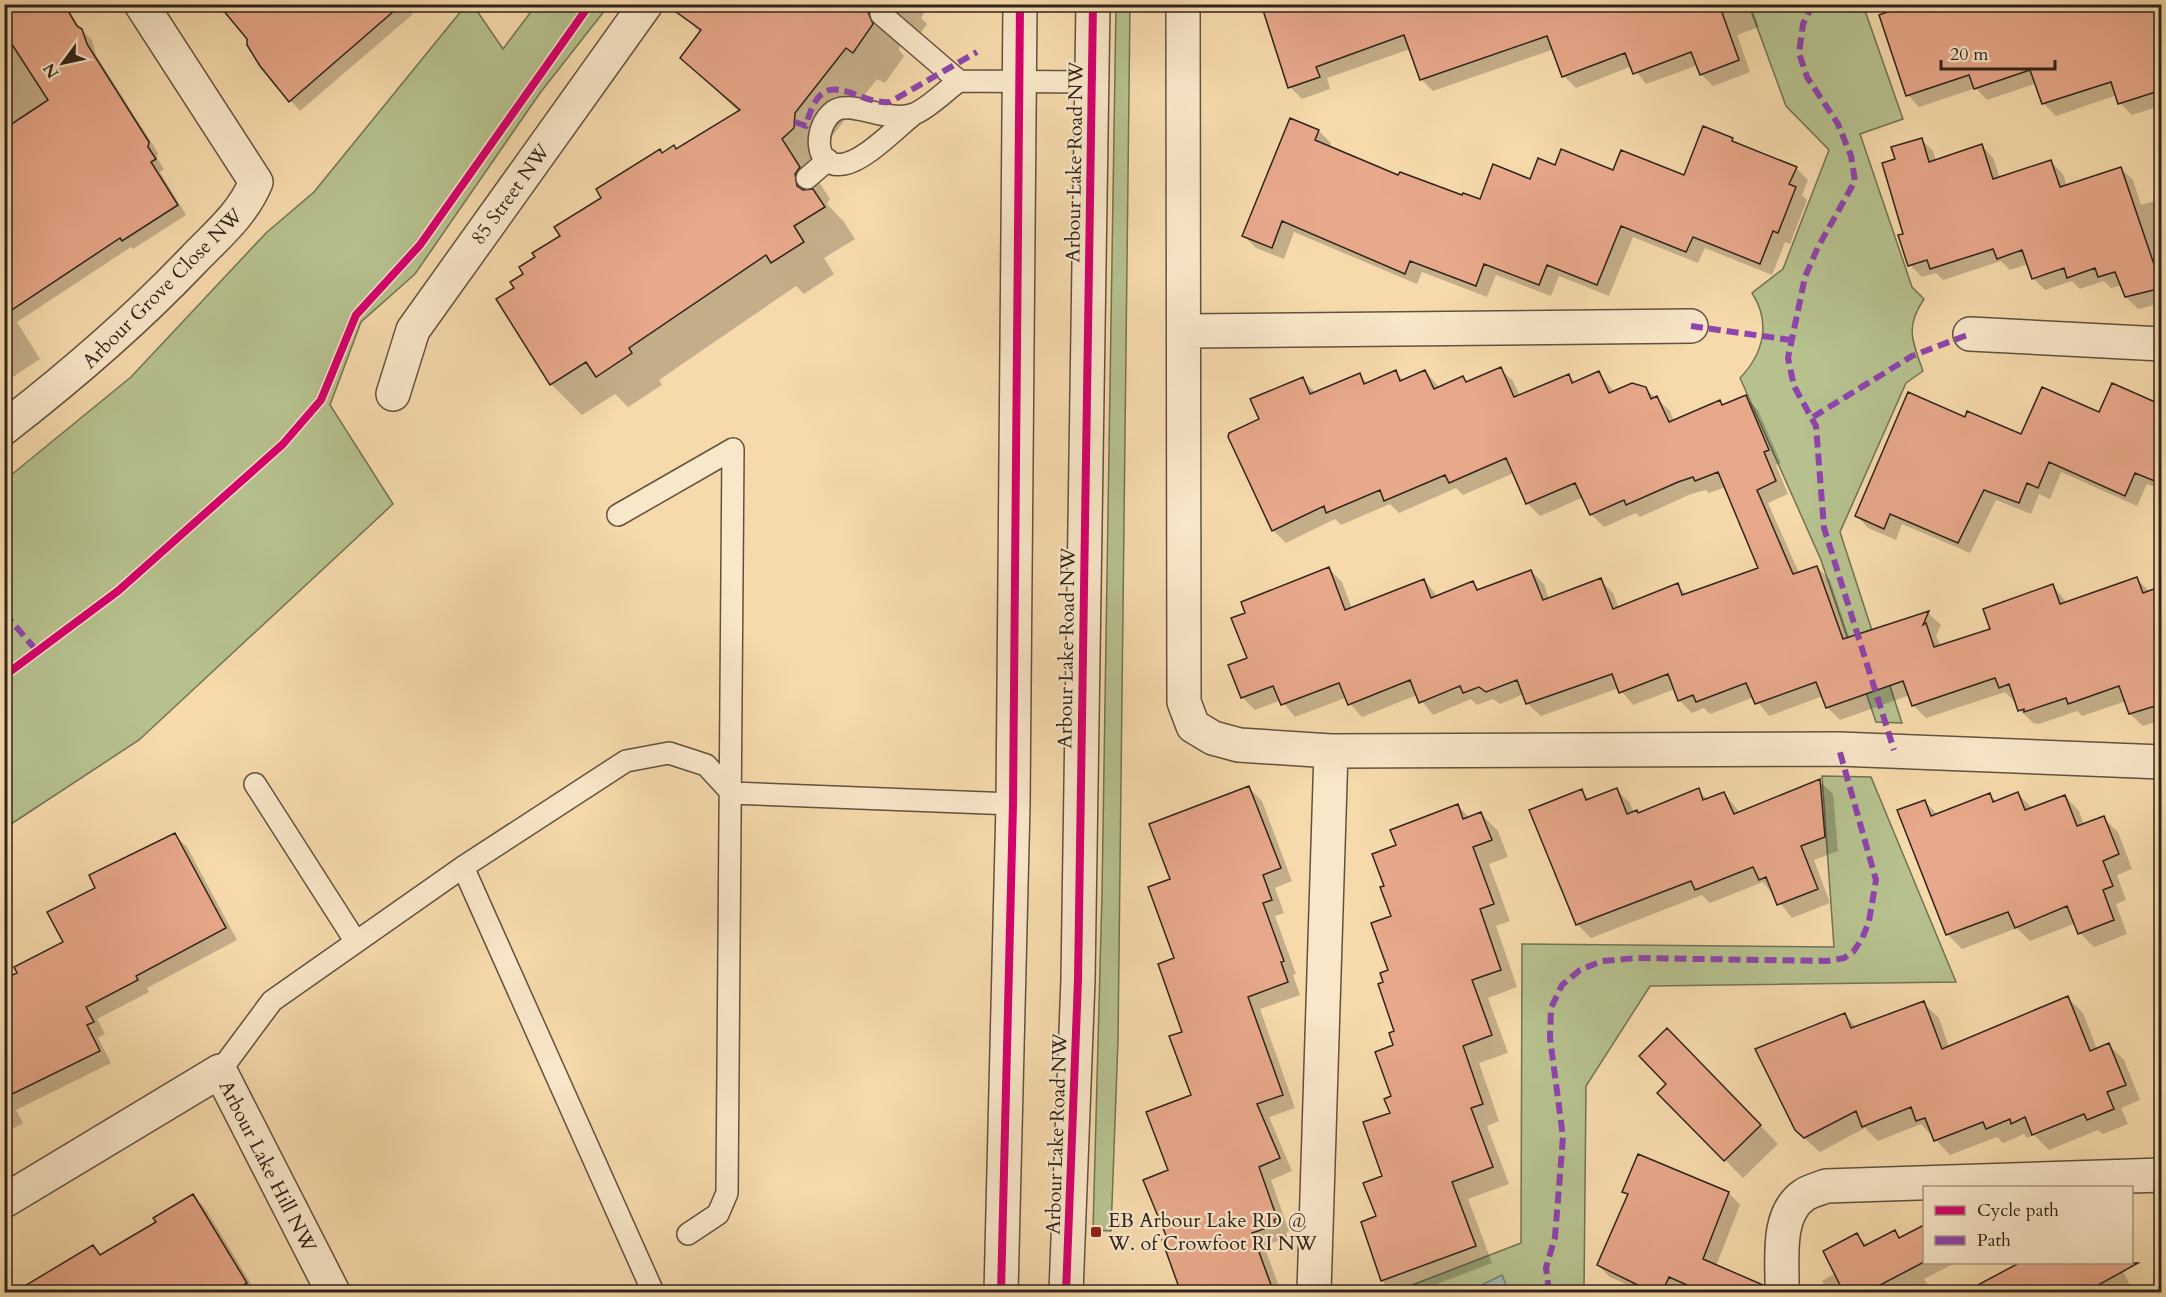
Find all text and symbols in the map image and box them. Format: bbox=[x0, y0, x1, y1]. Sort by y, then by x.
north arrow bbox=[33, 33, 93, 93]
scale bar bbox=[1941, 33, 2055, 71]
text: 20 m bbox=[1950, 42, 1989, 67]
text: N bbox=[38, 59, 64, 82]
street label: Arbour Lake Road NW bbox=[1059, 60, 1090, 263]
street label: 85 Street NW bbox=[465, 138, 557, 250]
street label: Arbour Grove Close NW bbox=[76, 202, 249, 375]
street label: Arbour Lake Road NW bbox=[1051, 546, 1082, 749]
street label: Arbour Lake Road NW bbox=[1039, 1032, 1074, 1235]
street label: Arbour Lake Hill NW bbox=[212, 1076, 323, 1258]
legend bbox=[1923, 1186, 2133, 1264]
text: Cycle path bbox=[1977, 1198, 2059, 1223]
place label: EB Arbour Lake RD @ W. of Crowfoot RI NW bbox=[1107, 1207, 1318, 1257]
marker: EB Arbour Lake RD @ W. of Crowfoot RI NW bbox=[1089, 1225, 1103, 1239]
text: Path bbox=[1977, 1228, 2011, 1253]

